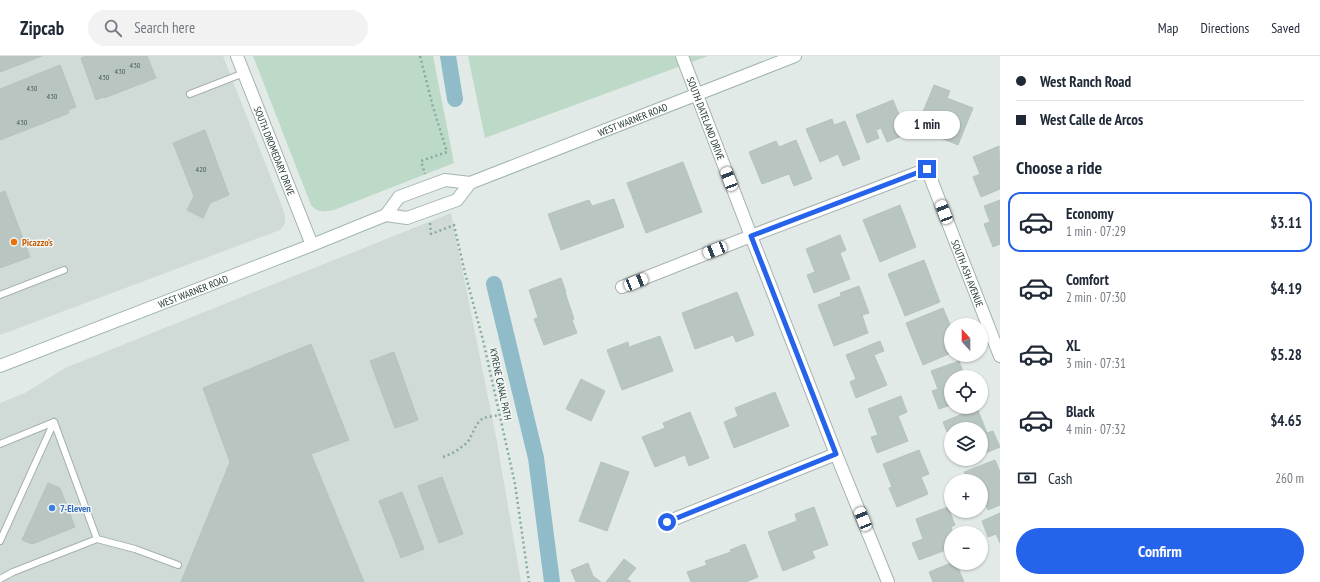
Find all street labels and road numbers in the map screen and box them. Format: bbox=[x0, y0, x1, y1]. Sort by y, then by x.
street label: SOUTH DATELAND DRIVE bbox=[684, 75, 727, 162]
street label: WEST WARNER ROAD bbox=[596, 100, 670, 139]
street label: SOUTH DROMEDARY DRIVE bbox=[251, 104, 298, 197]
street label: SOUTH ASH AVENUE bbox=[948, 238, 986, 309]
street label: WEST WARNER ROAD bbox=[156, 272, 230, 311]
street label: KYRENE CANAL PATH bbox=[487, 347, 514, 421]

